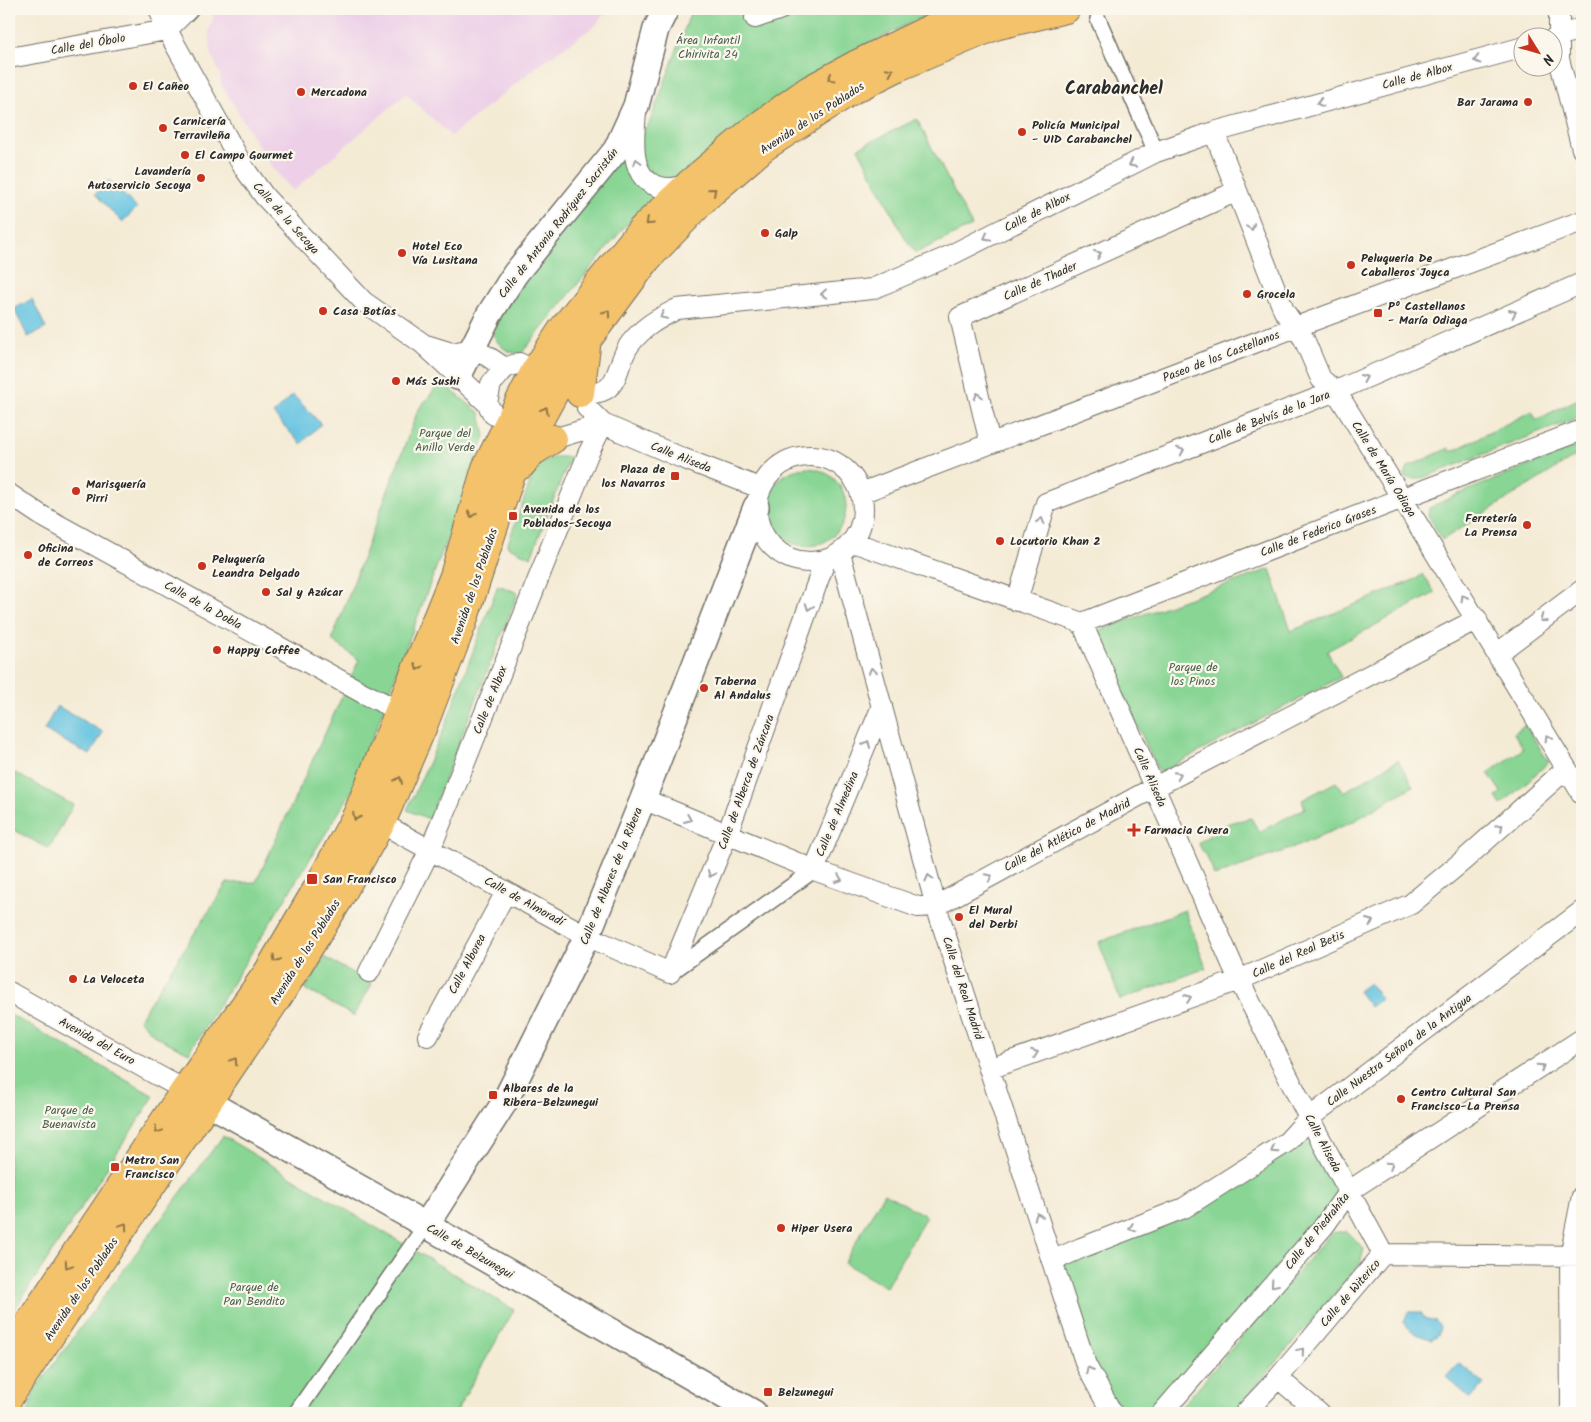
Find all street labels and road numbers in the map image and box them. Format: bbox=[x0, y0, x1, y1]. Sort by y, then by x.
street label: Calle del Óbolo bbox=[49, 29, 127, 60]
street label: Calle de Albox bbox=[1380, 58, 1455, 95]
street label: Avenida de los Poblados bbox=[756, 77, 868, 159]
street label: Calle de Antonia Rodríguez Sacristán bbox=[493, 144, 623, 303]
street label: Calle de la Secoya bbox=[248, 178, 324, 259]
street label: Calle de Albox bbox=[1001, 187, 1074, 237]
street label: Calle de Thader bbox=[1000, 256, 1081, 306]
street label: Paseo de los Castellanos bbox=[1160, 325, 1282, 388]
street label: Calle de Belvís de la Jara bbox=[1205, 385, 1333, 450]
street label: Calle de María Odiaga bbox=[1346, 417, 1421, 522]
street label: Calle Aliseda bbox=[648, 437, 714, 478]
street label: Calle de Federico Grases bbox=[1257, 501, 1379, 562]
street label: Avenida de los Poblados bbox=[446, 526, 503, 647]
street label: Calle de la Dobla bbox=[160, 576, 246, 635]
street label: Calle de Albox bbox=[468, 662, 513, 737]
street label: Calle de Alberca de Záncara bbox=[713, 711, 780, 853]
street label: Calle Aliseda bbox=[1128, 744, 1171, 811]
street label: Calle de Almedina bbox=[811, 768, 864, 860]
street label: Calle del Atlético de Madrid bbox=[1000, 793, 1135, 877]
street label: Calle de Albares de la Ribera bbox=[575, 804, 648, 948]
street label: Calle de Almoradí bbox=[480, 872, 569, 932]
street label: Avenida de los Poblados bbox=[265, 896, 346, 1009]
street label: Calle del Real Betis bbox=[1249, 926, 1348, 983]
street label: Calle Alborea bbox=[444, 930, 491, 998]
street label: Calle del Real Madrid bbox=[937, 934, 989, 1043]
street label: Calle Nuestra Señora de la Antigua bbox=[1322, 989, 1476, 1112]
street label: Avenida del Euro bbox=[55, 1013, 138, 1070]
street label: Calle Aliseda bbox=[1299, 1110, 1346, 1176]
street label: Calle de Piedrahíta bbox=[1280, 1188, 1355, 1274]
street label: Calle de Belzunegui bbox=[422, 1219, 518, 1285]
street label: Avenida de los Poblados bbox=[40, 1234, 123, 1345]
street label: Calle de Witerico bbox=[1315, 1255, 1385, 1332]

